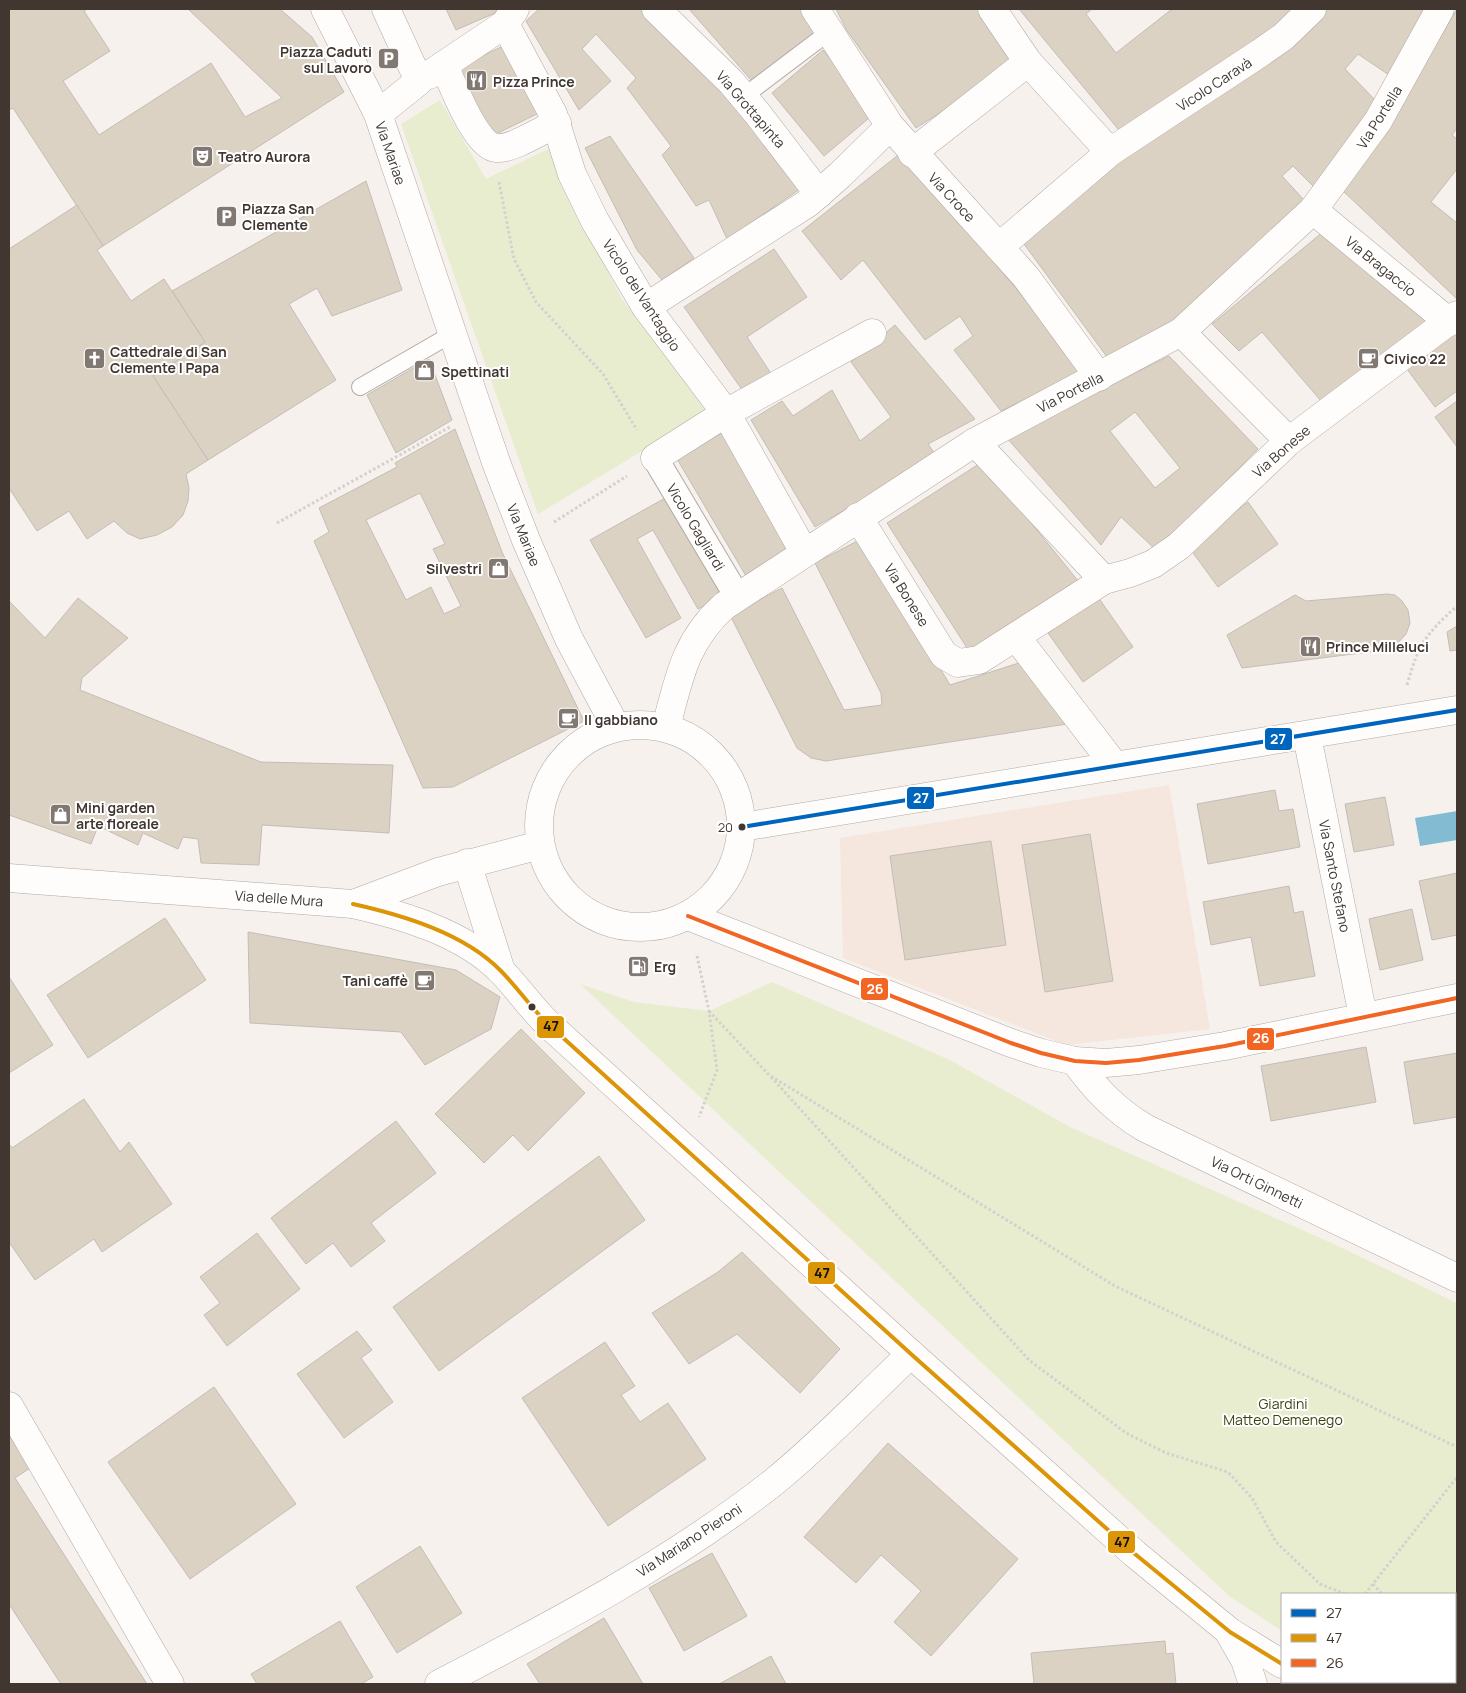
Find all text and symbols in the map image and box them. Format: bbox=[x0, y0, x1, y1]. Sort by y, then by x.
place label: Piazza Caduti sul Lavoro bbox=[280, 42, 372, 77]
parking icon: Piazza Caduti sul Lavoro bbox=[376, 47, 400, 71]
street label: Vicolo Caravà bbox=[1173, 53, 1255, 115]
street label: Via Grottapinta bbox=[712, 66, 790, 152]
restaurant icon: Pizza Prince bbox=[465, 69, 489, 93]
place label: Pizza Prince bbox=[493, 72, 575, 91]
street label: Via Portella bbox=[1352, 82, 1406, 152]
street label: Via Mariae bbox=[371, 119, 411, 187]
theatre icon: Teatro Aurora bbox=[190, 144, 214, 168]
place label: Teatro Aurora bbox=[218, 147, 310, 166]
street label: Via Croce bbox=[924, 168, 980, 226]
place label: Piazza San Clemente bbox=[242, 199, 314, 234]
parking icon: Piazza San Clemente bbox=[214, 204, 238, 228]
street label: Via Bragaccio bbox=[1342, 232, 1420, 300]
street label: Vicolo del Vantaggio bbox=[599, 235, 685, 355]
place label: Cattedrale di San Clemente I Papa bbox=[110, 342, 227, 377]
cafe icon: Civico 22 bbox=[1356, 346, 1380, 370]
church icon: Cattedrale di San Clemente I Papa bbox=[82, 347, 106, 371]
place label: Civico 22 bbox=[1384, 349, 1446, 368]
shop icon: Spettinati bbox=[413, 359, 437, 383]
place label: Spettinati bbox=[441, 362, 509, 381]
street label: Via Portella bbox=[1034, 367, 1106, 417]
street label: Via Bonese bbox=[1248, 421, 1314, 481]
street label: Vicolo Gagliardi bbox=[663, 480, 729, 574]
street label: Via Mariae bbox=[503, 501, 545, 569]
shop icon: Silvestri bbox=[486, 556, 510, 580]
place label: Silvestri bbox=[426, 559, 482, 578]
street label: Via Bonese bbox=[880, 560, 934, 630]
restaurant icon: Prince Milleluci bbox=[1298, 634, 1322, 658]
place label: Prince Milleluci bbox=[1326, 637, 1429, 656]
cafe icon: Il gabbiano bbox=[556, 707, 580, 731]
place label: Il gabbiano bbox=[584, 710, 658, 729]
line badge: 27 bbox=[1264, 727, 1293, 751]
text: 27 bbox=[1270, 729, 1286, 748]
line badge: 27 bbox=[906, 786, 935, 810]
text: 27 bbox=[913, 788, 929, 807]
place label: Mini garden arte floreale bbox=[76, 798, 159, 833]
shop icon: Mini garden arte floreale bbox=[48, 803, 72, 827]
place label: 20 bbox=[718, 818, 733, 836]
street label: Via Santo Stefano bbox=[1315, 818, 1355, 934]
marker: 20 bbox=[737, 822, 747, 832]
street label: Via delle Mura bbox=[234, 885, 324, 911]
fuel station icon: Erg bbox=[626, 954, 650, 978]
place label: Erg bbox=[654, 957, 676, 976]
cafe icon: Tani caffè bbox=[412, 968, 436, 992]
place label: Tani caffè bbox=[343, 971, 408, 990]
line badge: 26 bbox=[860, 977, 889, 1001]
text: 26 bbox=[866, 979, 884, 998]
unlabelled marker bbox=[527, 1002, 537, 1012]
line badge: 47 bbox=[536, 1015, 565, 1039]
text: 47 bbox=[543, 1016, 559, 1035]
line badge: 26 bbox=[1246, 1027, 1275, 1051]
text: 26 bbox=[1252, 1028, 1270, 1047]
street label: Via Orti Ginnetti bbox=[1208, 1151, 1306, 1213]
line badge: 47 bbox=[807, 1261, 836, 1285]
text: 47 bbox=[814, 1263, 830, 1282]
park label: Giardini Matteo Demenego bbox=[1223, 1394, 1343, 1429]
street label: Via Mariano Pieroni bbox=[633, 1499, 745, 1581]
line badge: 47 bbox=[1107, 1530, 1136, 1554]
text: 47 bbox=[1114, 1532, 1130, 1551]
legend bbox=[1281, 1593, 1456, 1683]
text: 27 bbox=[1326, 1602, 1342, 1623]
text: 47 bbox=[1326, 1627, 1342, 1648]
text: 26 bbox=[1326, 1652, 1344, 1673]

